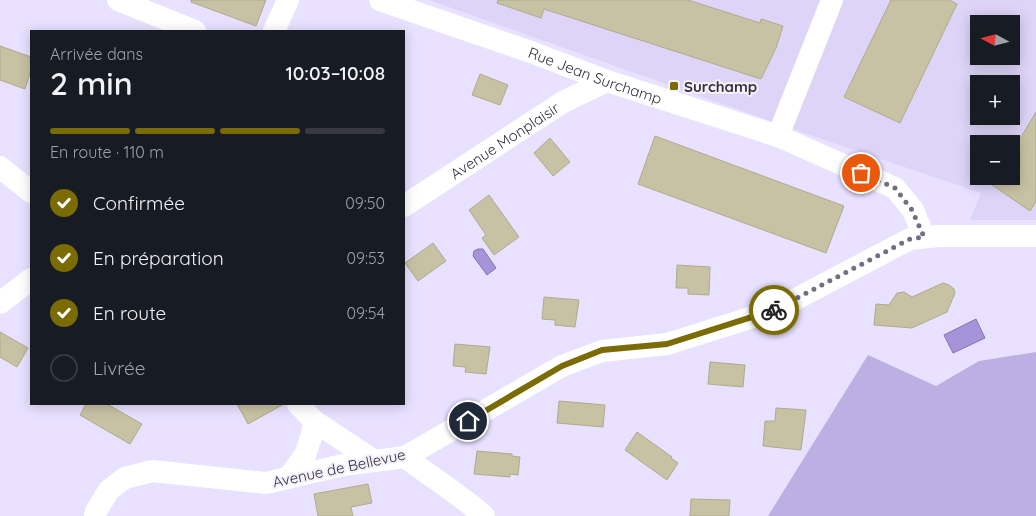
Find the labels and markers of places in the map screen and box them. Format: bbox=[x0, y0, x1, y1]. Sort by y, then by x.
place label: Surchamp bbox=[684, 77, 757, 96]
marker: Surchamp bbox=[668, 80, 680, 92]
pin bbox=[840, 152, 882, 194]
pin bbox=[447, 400, 489, 442]

